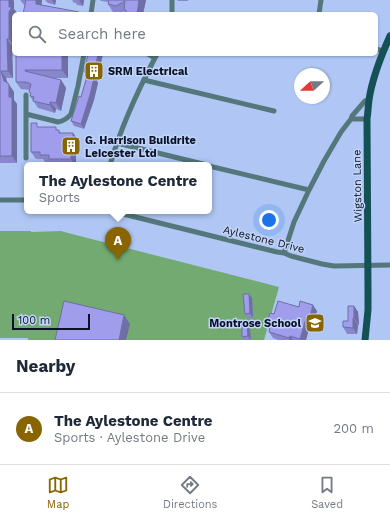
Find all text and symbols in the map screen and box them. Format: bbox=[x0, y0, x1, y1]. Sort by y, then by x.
search box bbox=[12, 12, 378, 56]
icon: search bbox=[26, 23, 48, 45]
text: Search here bbox=[58, 25, 146, 43]
building icon: SRM Electrical bbox=[83, 60, 105, 82]
place label: SRM Electrical bbox=[108, 65, 188, 78]
north arrow bbox=[294, 68, 330, 104]
place label: G. Harrison Buildrite Leicester Ltd bbox=[85, 134, 196, 160]
building icon: G. Harrison Buildrite Leicester Ltd bbox=[60, 135, 82, 157]
street label: Wigston Lane bbox=[350, 149, 365, 223]
popup bbox=[24, 162, 212, 214]
text: The Aylestone Centre bbox=[39, 172, 197, 190]
text: Sports bbox=[39, 190, 80, 205]
your location bbox=[259, 210, 279, 230]
street label: Aylestone Drive bbox=[222, 223, 306, 256]
pin: A bbox=[105, 227, 131, 260]
scale bar bbox=[12, 312, 90, 331]
school or university icon: Montrose School bbox=[304, 312, 326, 334]
text: 100 m bbox=[18, 314, 50, 327]
place label: Montrose School bbox=[209, 317, 301, 330]
text: Nearby bbox=[16, 356, 75, 376]
text: The Aylestone Centre bbox=[54, 412, 212, 430]
text: A bbox=[25, 421, 33, 436]
text: 200 m bbox=[333, 421, 374, 436]
text: Sports · Aylestone Drive bbox=[54, 430, 205, 445]
tab: Map bbox=[47, 474, 69, 511]
tab: Directions bbox=[163, 474, 217, 511]
tab: Saved bbox=[311, 474, 343, 511]

